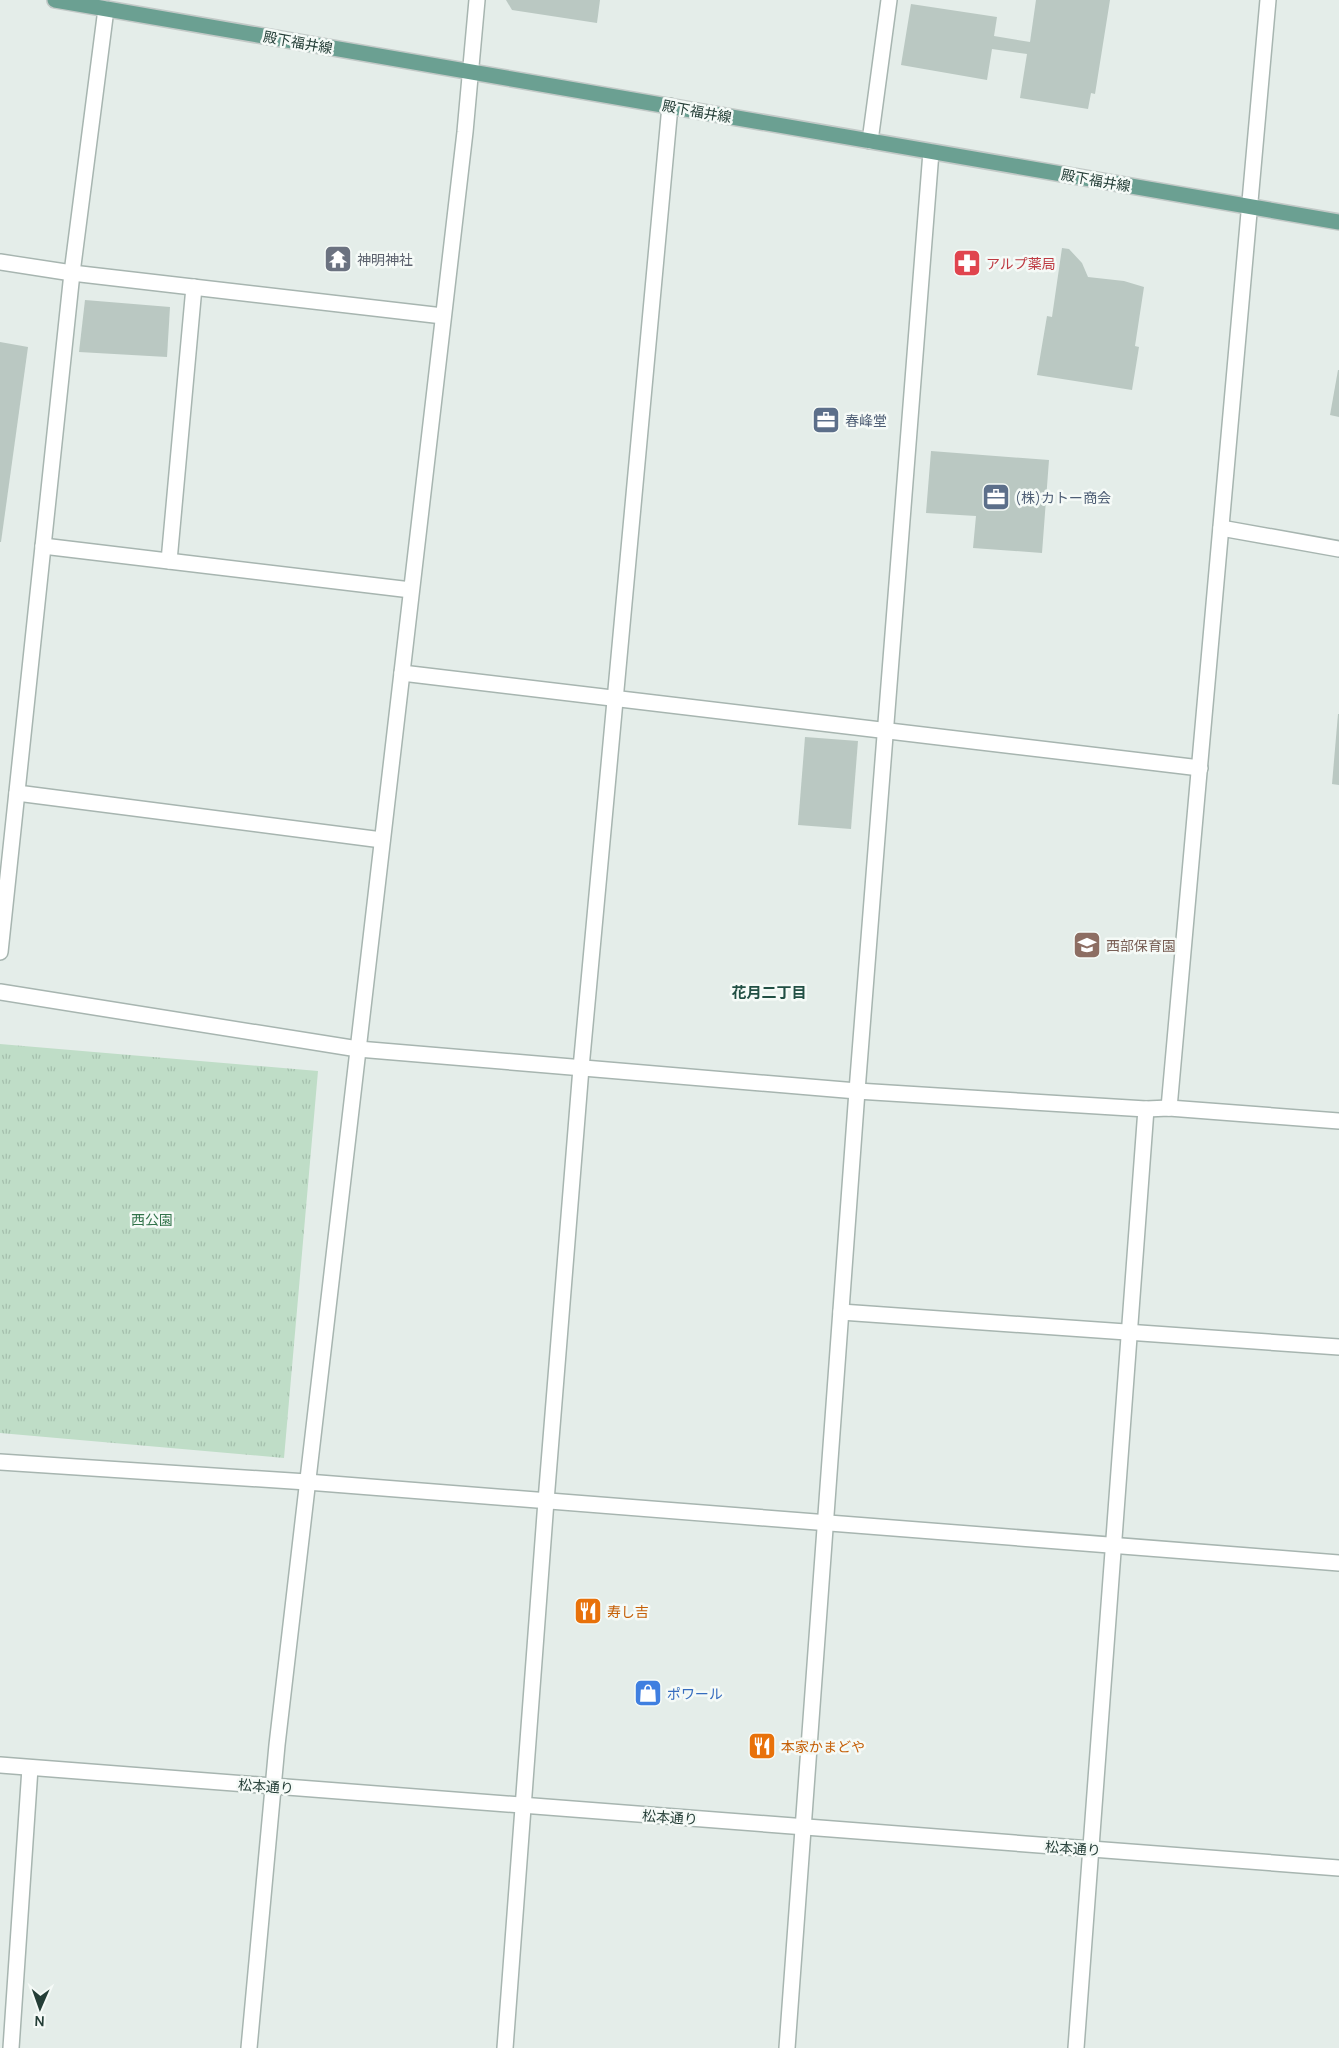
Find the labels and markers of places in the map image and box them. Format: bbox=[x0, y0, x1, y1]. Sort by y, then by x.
temple icon: 神明神社 bbox=[323, 244, 353, 274]
pharmacy icon: アルプ薬局 bbox=[952, 248, 982, 278]
place label: 神明神社 bbox=[357, 250, 413, 269]
place label: アルプ薬局 bbox=[986, 254, 1056, 273]
office icon: 春峰堂 bbox=[811, 405, 841, 435]
place label: 春峰堂 bbox=[845, 411, 887, 430]
office icon: (株)カトー商会 bbox=[981, 482, 1011, 512]
place label: (株)カトー商会 bbox=[1015, 488, 1111, 507]
school or university icon: 西部保育園 bbox=[1072, 930, 1102, 960]
place label: 西部保育園 bbox=[1106, 936, 1176, 955]
restaurant icon: 寿し吉 bbox=[573, 1596, 603, 1626]
place label: 寿し吉 bbox=[607, 1602, 649, 1621]
shop icon: ポワール bbox=[633, 1678, 663, 1708]
place label: ポワール bbox=[667, 1684, 723, 1703]
restaurant icon: 本家かまどや bbox=[747, 1731, 777, 1761]
place label: 本家かまどや bbox=[781, 1737, 865, 1756]

